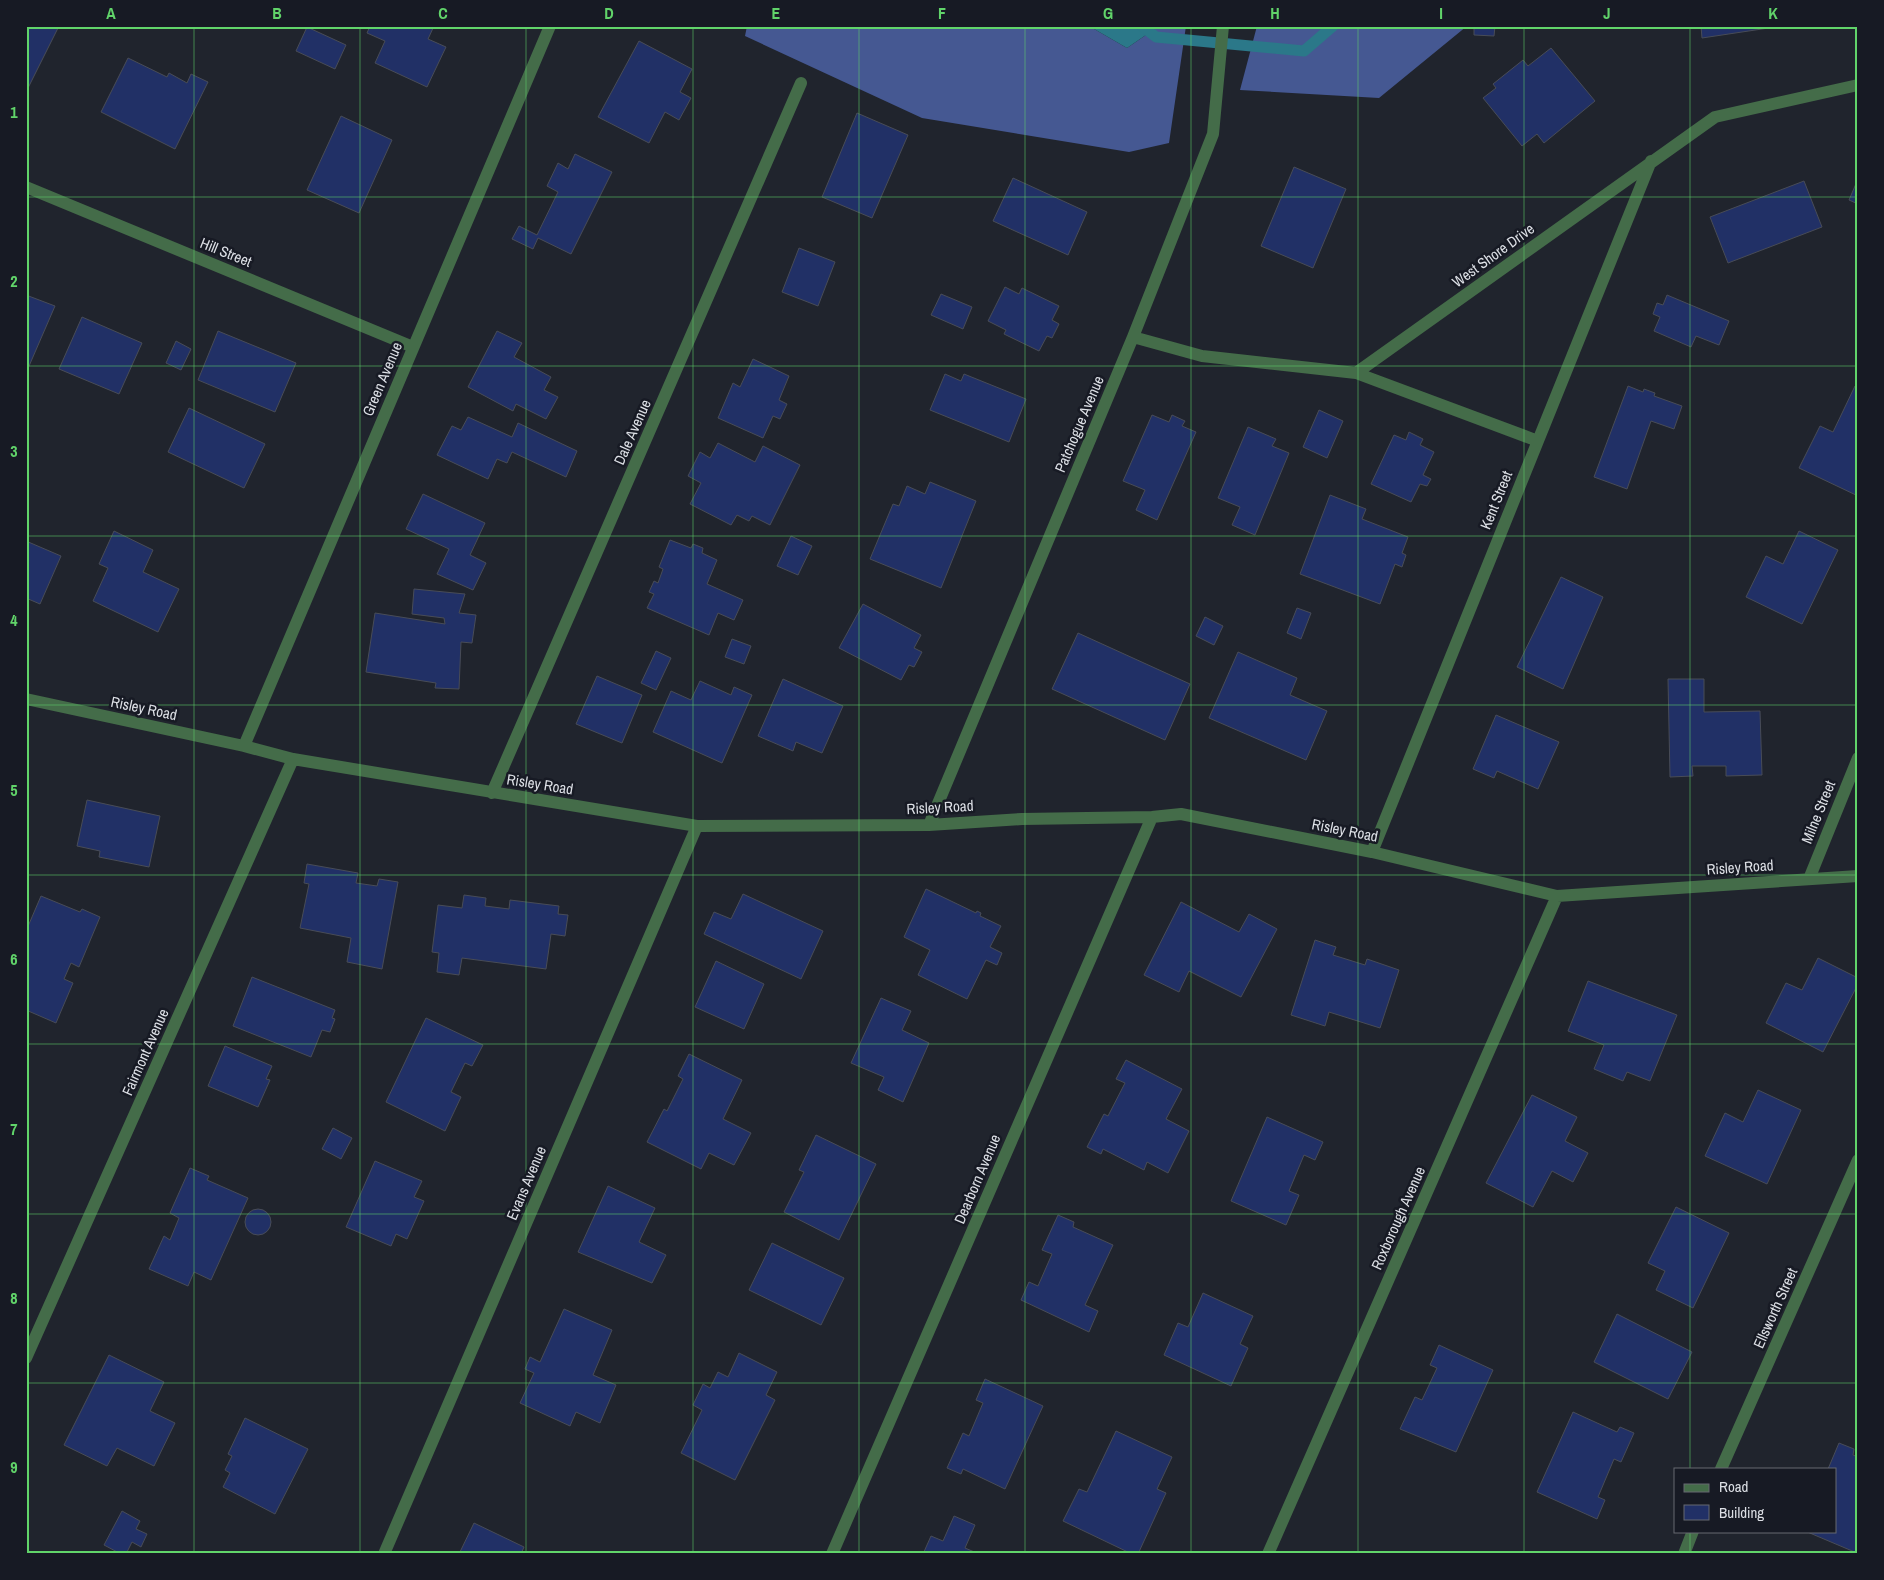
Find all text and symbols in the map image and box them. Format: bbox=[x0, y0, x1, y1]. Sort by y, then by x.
text: A bbox=[106, 2, 116, 24]
text: B bbox=[272, 2, 282, 24]
text: C bbox=[438, 2, 448, 24]
text: D bbox=[604, 2, 614, 24]
text: E bbox=[772, 2, 781, 24]
text: F bbox=[938, 2, 946, 24]
text: G bbox=[1103, 2, 1113, 24]
text: H bbox=[1270, 2, 1280, 24]
text: I bbox=[1439, 2, 1443, 24]
text: J bbox=[1603, 2, 1611, 24]
text: K bbox=[1768, 2, 1778, 24]
text: 1 bbox=[10, 101, 18, 123]
street label: West Shore Drive bbox=[1448, 218, 1538, 292]
street label: Hill Street bbox=[197, 232, 255, 272]
text: 2 bbox=[10, 270, 18, 292]
street label: Green Avenue bbox=[357, 339, 407, 419]
street label: Patchogue Avenue bbox=[1049, 372, 1109, 476]
street label: Dale Avenue bbox=[608, 396, 656, 468]
text: 3 bbox=[10, 440, 18, 462]
street label: Kent Street bbox=[1475, 467, 1517, 532]
text: 4 bbox=[10, 609, 18, 631]
street label: Risley Road bbox=[109, 691, 179, 725]
street label: Risley Road bbox=[505, 768, 575, 800]
street label: Milne Street bbox=[1796, 777, 1840, 847]
text: 5 bbox=[10, 779, 18, 801]
street label: Risley Road bbox=[906, 795, 974, 819]
street label: Risley Road bbox=[1310, 813, 1380, 847]
street label: Risley Road bbox=[1706, 854, 1774, 880]
text: 6 bbox=[10, 948, 18, 970]
street label: Fairmont Avenue bbox=[117, 1005, 174, 1099]
text: 7 bbox=[10, 1118, 18, 1140]
street label: Dearborn Avenue bbox=[949, 1131, 1005, 1227]
street label: Evans Avenue bbox=[501, 1143, 551, 1223]
street label: Roxborough Avenue bbox=[1366, 1163, 1430, 1273]
street label: Ellsworth Street bbox=[1748, 1264, 1802, 1352]
text: 8 bbox=[10, 1287, 18, 1309]
text: 9 bbox=[10, 1456, 18, 1478]
legend bbox=[1674, 1468, 1836, 1532]
text: Road bbox=[1719, 1476, 1748, 1497]
text: Building bbox=[1719, 1502, 1764, 1523]

